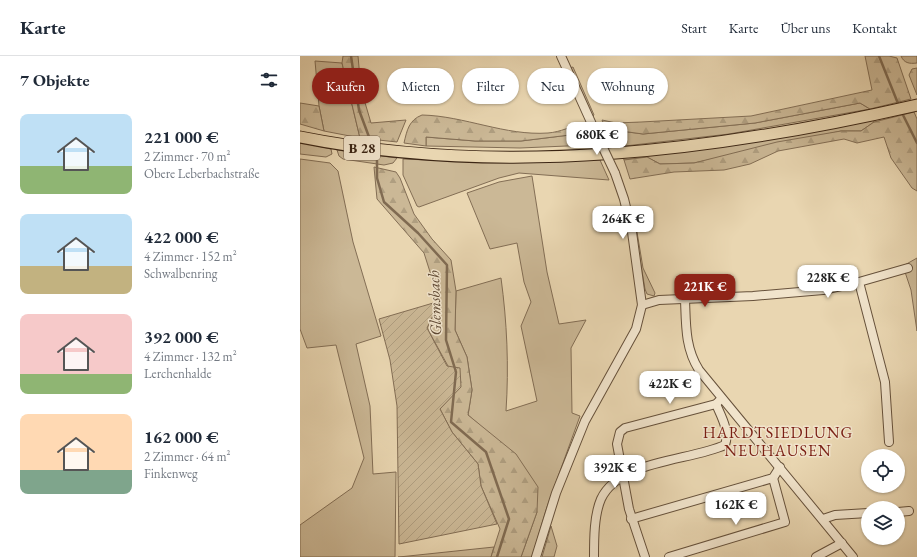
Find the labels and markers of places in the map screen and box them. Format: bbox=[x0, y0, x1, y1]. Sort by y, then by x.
pin: 680K € bbox=[564, 122, 630, 156]
pin: 264K € bbox=[590, 206, 656, 240]
pin: 228K € bbox=[795, 265, 861, 299]
pin: 221K € bbox=[672, 274, 738, 308]
pin: 422K € bbox=[637, 371, 703, 405]
pin: 392K € bbox=[582, 455, 648, 489]
pin: 162K € bbox=[703, 492, 769, 526]

